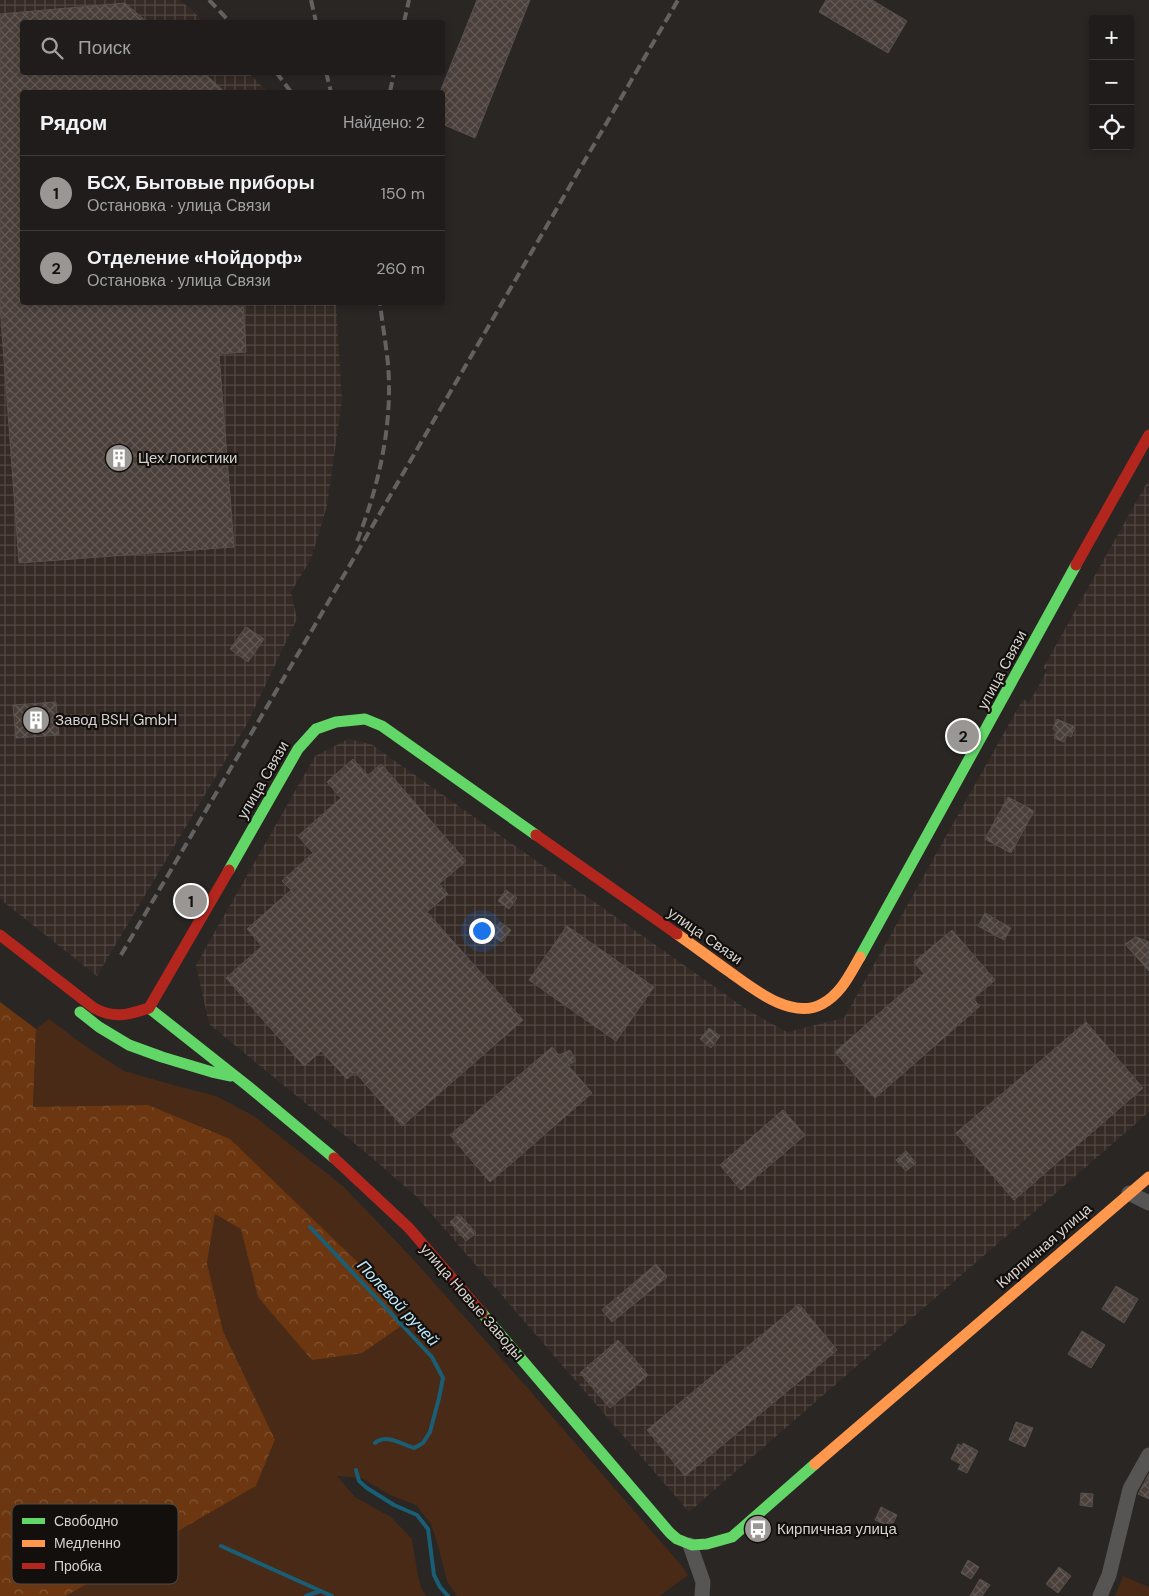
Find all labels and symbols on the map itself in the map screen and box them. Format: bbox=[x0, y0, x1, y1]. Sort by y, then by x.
building icon: Цех логистики bbox=[104, 443, 134, 473]
place label: Цех логистики bbox=[138, 448, 237, 468]
street label: улица Связи bbox=[973, 627, 1031, 713]
building icon: Завод BSH GmbH bbox=[21, 705, 51, 735]
place label: Завод BSH GmbH bbox=[55, 710, 177, 730]
pin: 2 bbox=[947, 717, 979, 755]
street label: улица Связи bbox=[233, 737, 293, 823]
pin: 1 bbox=[175, 882, 207, 920]
street label: улица Связи bbox=[664, 903, 746, 969]
your location bbox=[469, 918, 495, 944]
street label: Кирпичная улица bbox=[992, 1199, 1096, 1293]
street label: улица Новые Заводы bbox=[416, 1240, 528, 1364]
water label: Полевой ручей bbox=[353, 1255, 444, 1351]
legend bbox=[12, 1504, 178, 1584]
text: Свободно bbox=[54, 1512, 119, 1530]
bus stop icon: Кирпичная улица bbox=[743, 1514, 773, 1544]
place label: Кирпичная улица bbox=[777, 1519, 897, 1539]
text: Медленно bbox=[54, 1534, 121, 1552]
text: Пробка bbox=[54, 1557, 102, 1575]

